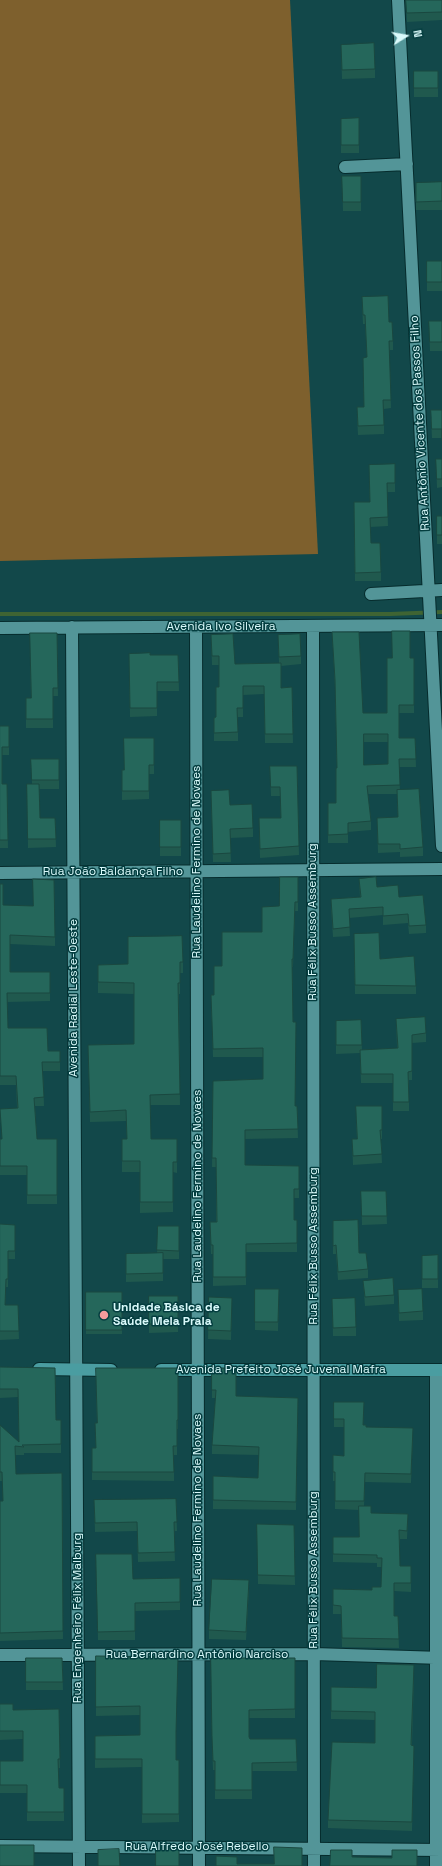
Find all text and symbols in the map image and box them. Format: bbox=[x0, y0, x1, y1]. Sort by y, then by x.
north arrow bbox=[386, 16, 426, 56]
text: N bbox=[410, 29, 425, 39]
street label: Rua Antônio Vicente dos Passos Filho bbox=[407, 315, 433, 531]
street label: Avenida Ivo Silveira bbox=[166, 620, 276, 634]
street label: Rua Laudelino Fermino de Novaes bbox=[190, 766, 204, 958]
street label: Rua Félix Busso Assemburg bbox=[306, 843, 320, 1001]
street label: Rua João Baldança Filho bbox=[43, 865, 183, 879]
street label: Avenida Radial Leste-Oeste bbox=[67, 919, 81, 1077]
street label: Rua Laudelino Fermino de Novaes bbox=[191, 1090, 205, 1282]
street label: Rua Félix Busso Assemburg bbox=[307, 1167, 321, 1325]
place label: Unidade Básica de Saúde Meia Praia bbox=[113, 1301, 220, 1329]
marker: Unidade Básica de Saúde Meia Praia bbox=[98, 1309, 110, 1321]
street label: Avenida Prefeito José Juvenal Mafra bbox=[176, 1363, 386, 1377]
street label: Rua Laudelino Fermino de Novaes bbox=[191, 1414, 205, 1606]
street label: Rua Félix Busso Assemburg bbox=[307, 1491, 321, 1649]
street label: Rua Engenheiro Félix Malburg bbox=[71, 1533, 85, 1703]
street label: Rua Bernardino Antônio Narciso bbox=[106, 1648, 288, 1662]
street label: Rua Alfredo José Rebello bbox=[125, 1840, 269, 1854]

